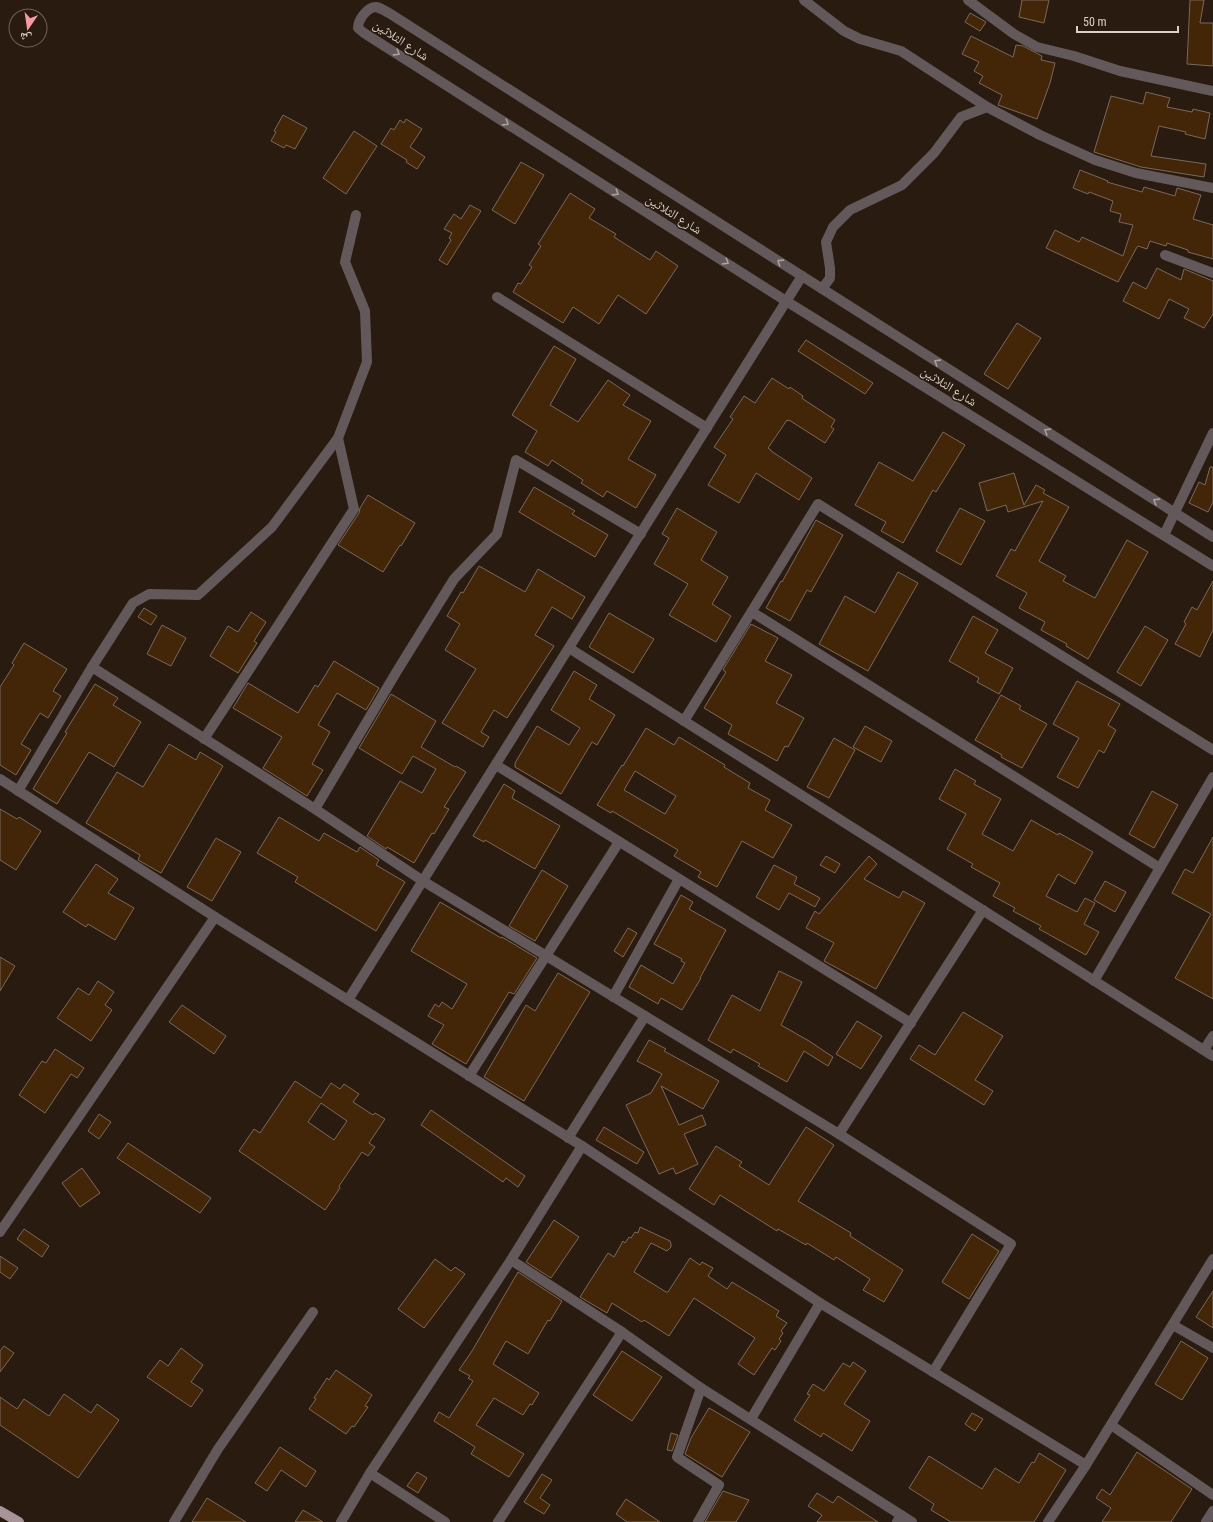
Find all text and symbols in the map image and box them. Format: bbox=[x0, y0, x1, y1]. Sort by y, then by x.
north arrow bbox=[8, 8, 48, 48]
scale bar bbox=[1077, 8, 1178, 34]
text: 50 m bbox=[1083, 15, 1107, 29]
street label: شارع الثلاثين bbox=[369, 17, 431, 65]
text: ش bbox=[18, 29, 33, 45]
one-way arrow bbox=[393, 49, 400, 56]
one-way arrow bbox=[502, 118, 509, 125]
one-way arrow bbox=[612, 188, 619, 195]
street label: شارع الثلاثين bbox=[642, 191, 705, 239]
one-way arrow bbox=[722, 258, 729, 265]
one-way arrow bbox=[777, 260, 784, 267]
one-way arrow bbox=[934, 359, 941, 367]
street label: شارع الثلاثين bbox=[917, 363, 980, 411]
one-way arrow bbox=[1044, 429, 1051, 436]
one-way arrow bbox=[1153, 498, 1160, 506]

